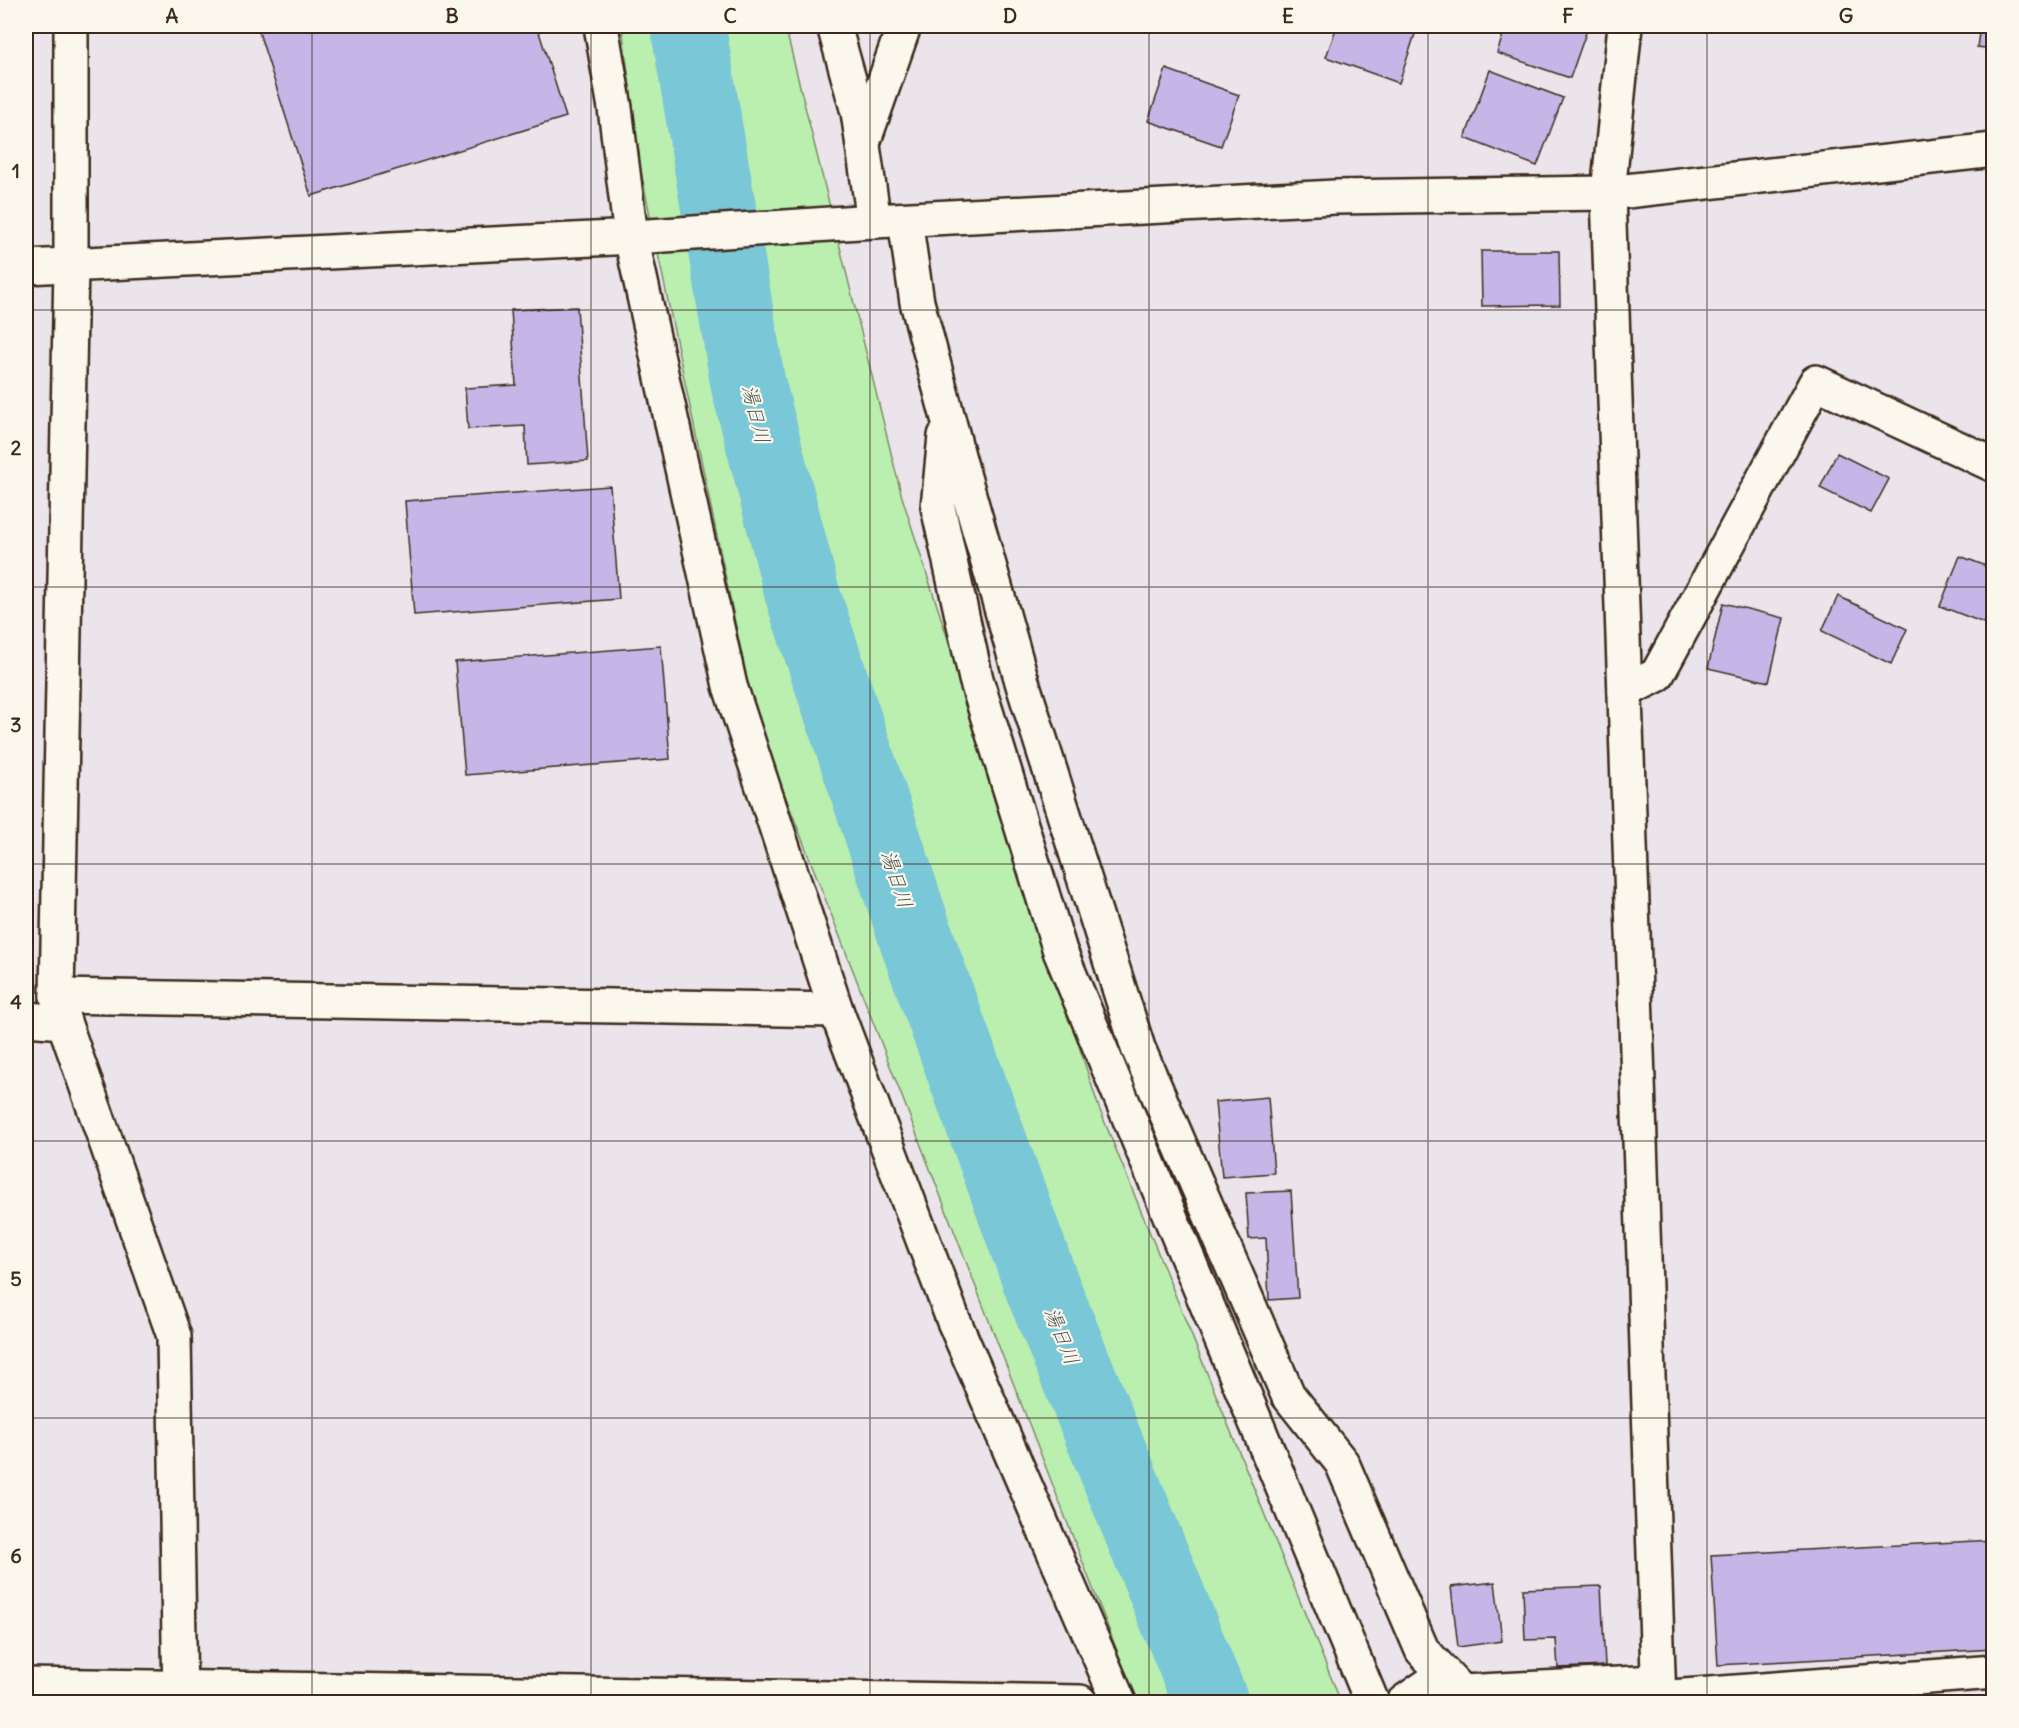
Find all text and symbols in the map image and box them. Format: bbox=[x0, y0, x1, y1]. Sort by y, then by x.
text: A bbox=[166, 3, 179, 28]
text: B bbox=[445, 3, 459, 28]
text: C bbox=[723, 3, 737, 28]
text: D bbox=[1003, 3, 1017, 28]
text: E bbox=[1282, 3, 1294, 28]
text: F bbox=[1562, 3, 1574, 28]
text: G bbox=[1839, 3, 1853, 28]
text: 1 bbox=[12, 158, 20, 183]
water label: 湯日川 bbox=[737, 382, 776, 446]
text: 2 bbox=[11, 435, 22, 460]
text: 3 bbox=[10, 712, 22, 737]
water label: 湯日川 bbox=[876, 846, 919, 911]
text: 4 bbox=[10, 989, 22, 1014]
text: 5 bbox=[10, 1266, 22, 1291]
water label: 湯日川 bbox=[1040, 1303, 1085, 1368]
text: 6 bbox=[10, 1543, 22, 1568]

